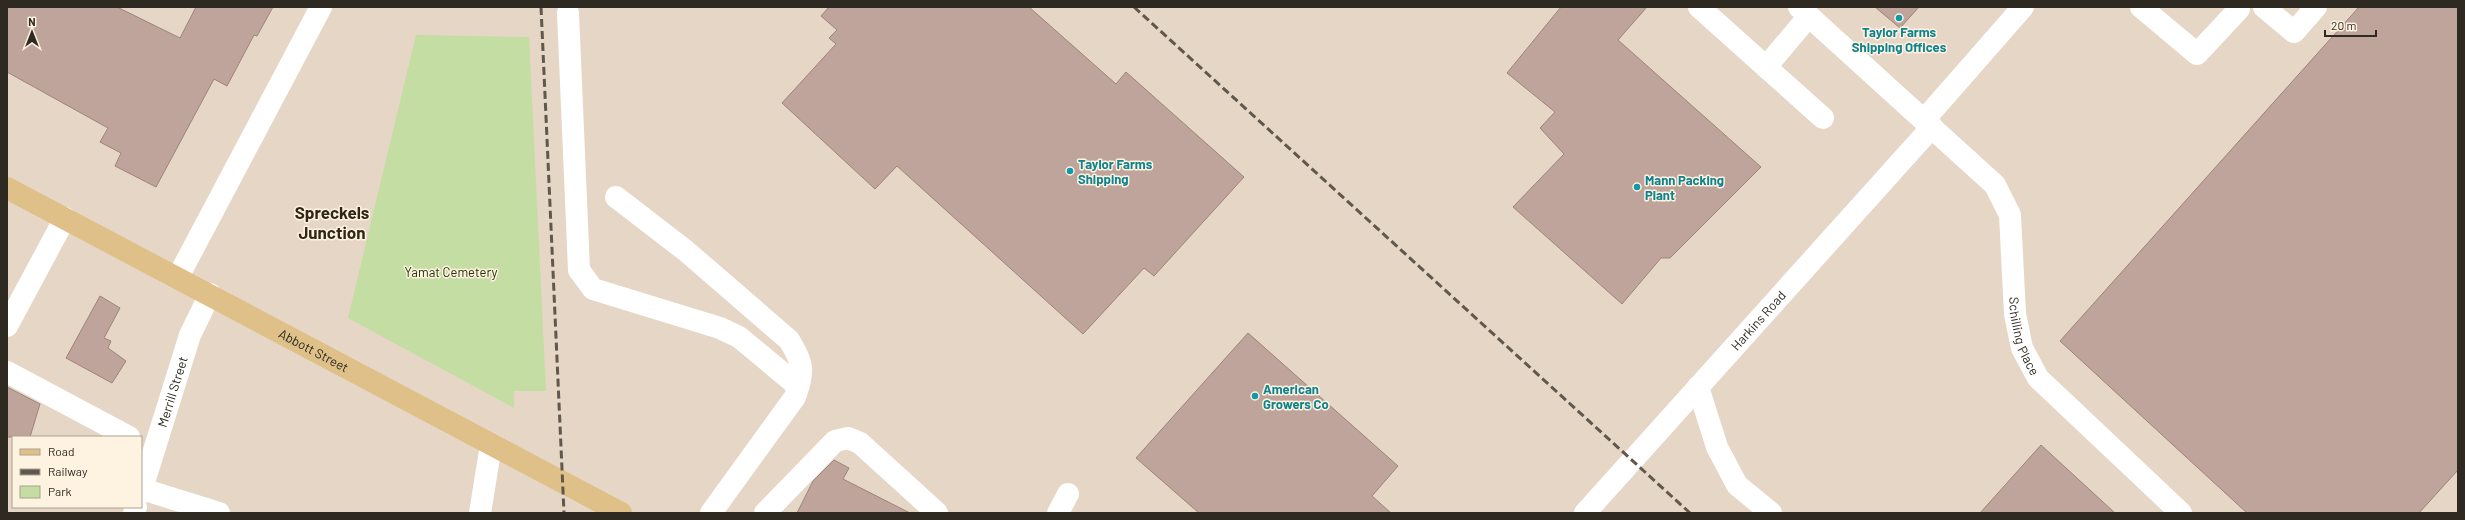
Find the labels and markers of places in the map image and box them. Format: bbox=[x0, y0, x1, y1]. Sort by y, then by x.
marker: Taylor Farms Shipping Offices bbox=[1894, 13, 1904, 23]
place label: Taylor Farms Shipping Offices bbox=[1852, 24, 1947, 55]
place label: Taylor Farms Shipping bbox=[1078, 156, 1153, 187]
marker: Taylor Farms Shipping bbox=[1065, 166, 1075, 176]
place label: Mann Packing Plant bbox=[1645, 172, 1724, 203]
marker: Mann Packing Plant bbox=[1632, 182, 1642, 192]
place label: American Growers Co bbox=[1263, 381, 1329, 412]
marker: American Growers Co bbox=[1250, 391, 1260, 401]

